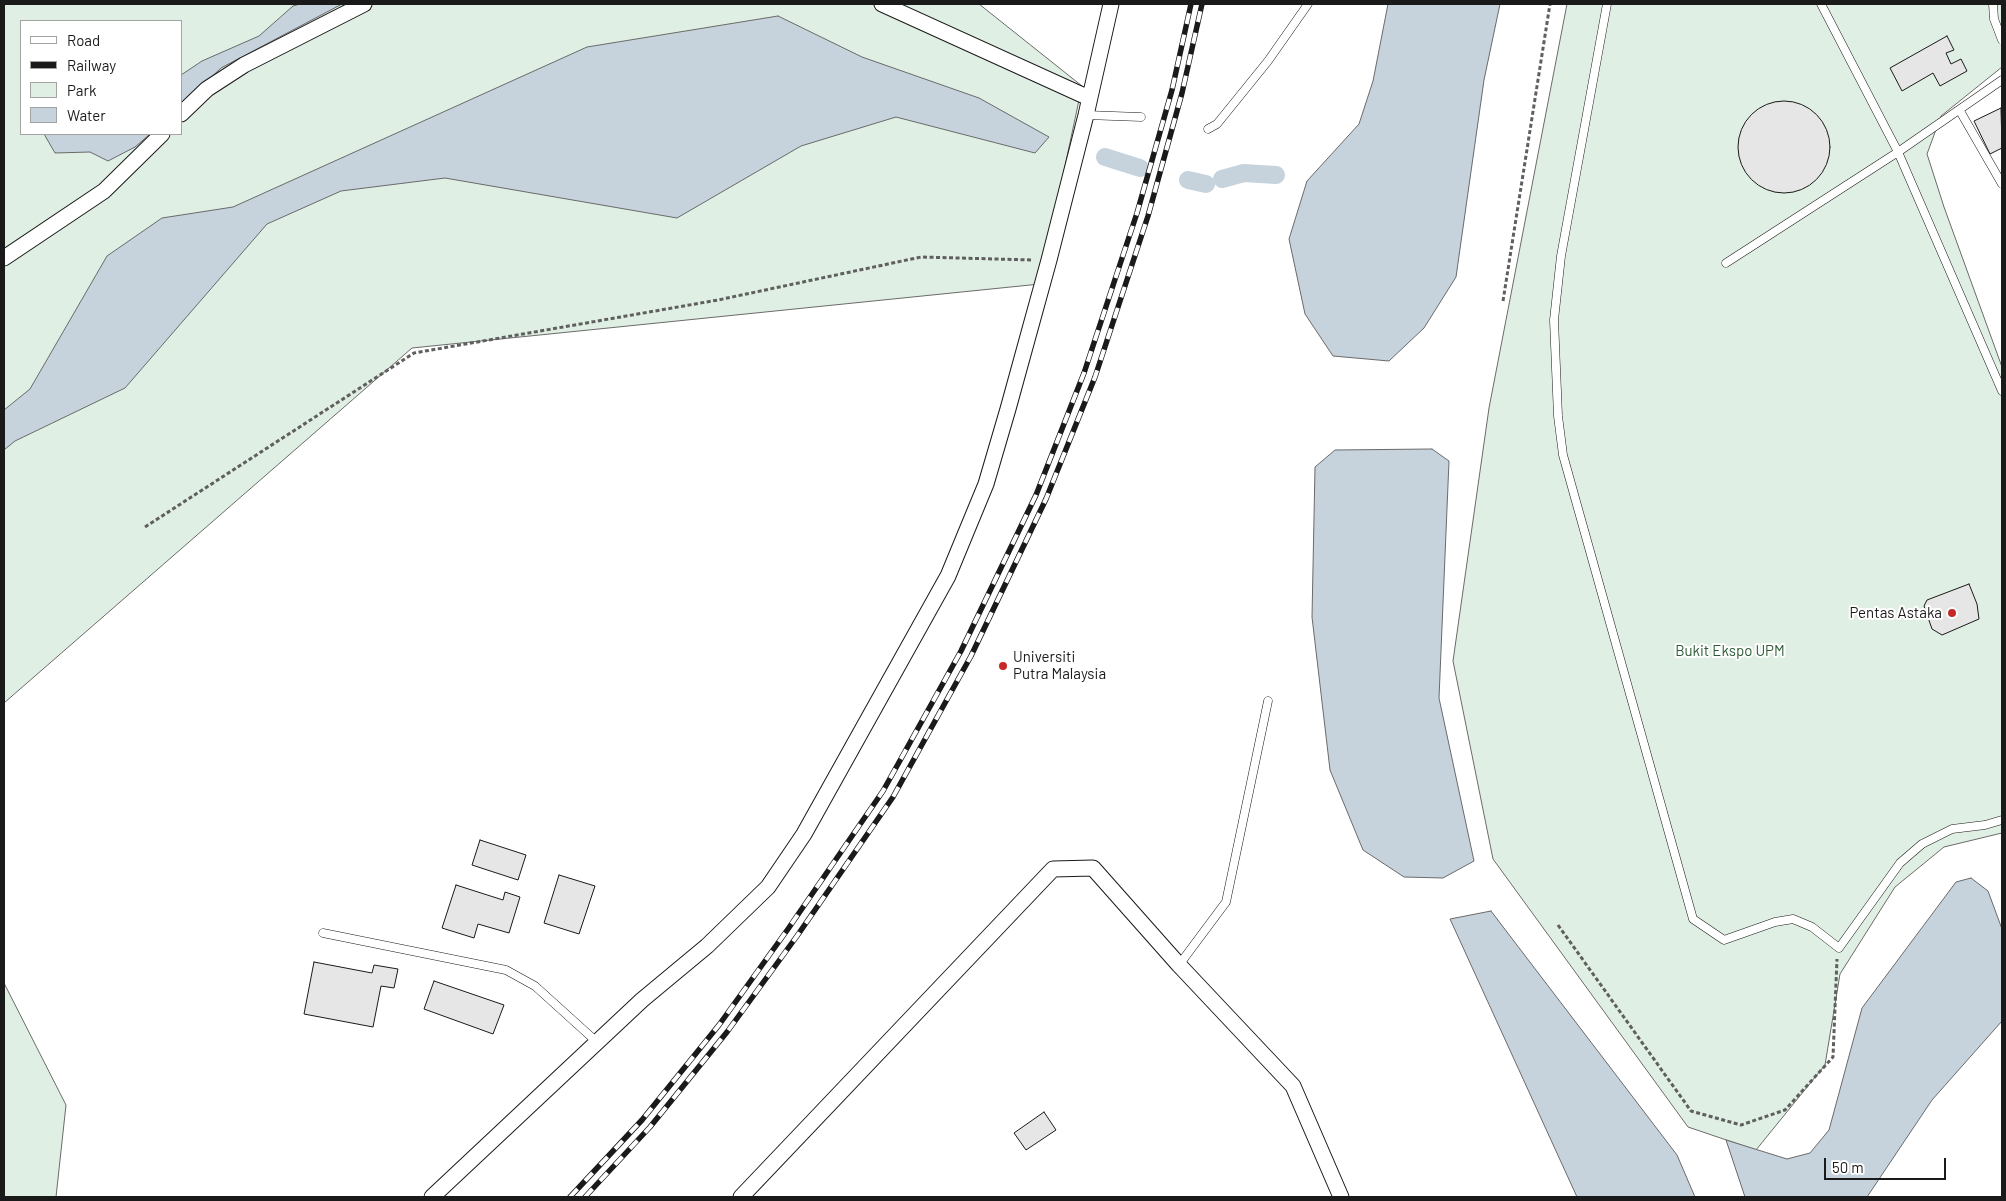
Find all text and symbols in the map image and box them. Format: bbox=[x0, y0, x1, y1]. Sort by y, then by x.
legend bbox=[20, 20, 182, 135]
text: Road bbox=[67, 31, 100, 49]
text: Railway bbox=[67, 56, 116, 74]
text: Park bbox=[67, 81, 96, 99]
text: Water bbox=[67, 106, 106, 124]
place label: Pentas Astaka bbox=[1849, 604, 1942, 622]
marker: Pentas Astaka bbox=[1946, 607, 1958, 619]
park label: Bukit Ekspo UPM bbox=[1675, 642, 1785, 660]
place label: Universiti Putra Malaysia bbox=[1013, 648, 1106, 683]
marker: Universiti Putra Malaysia bbox=[997, 660, 1009, 672]
scale bar bbox=[1826, 1148, 1948, 1180]
text: 50 m bbox=[1832, 1158, 1864, 1176]

